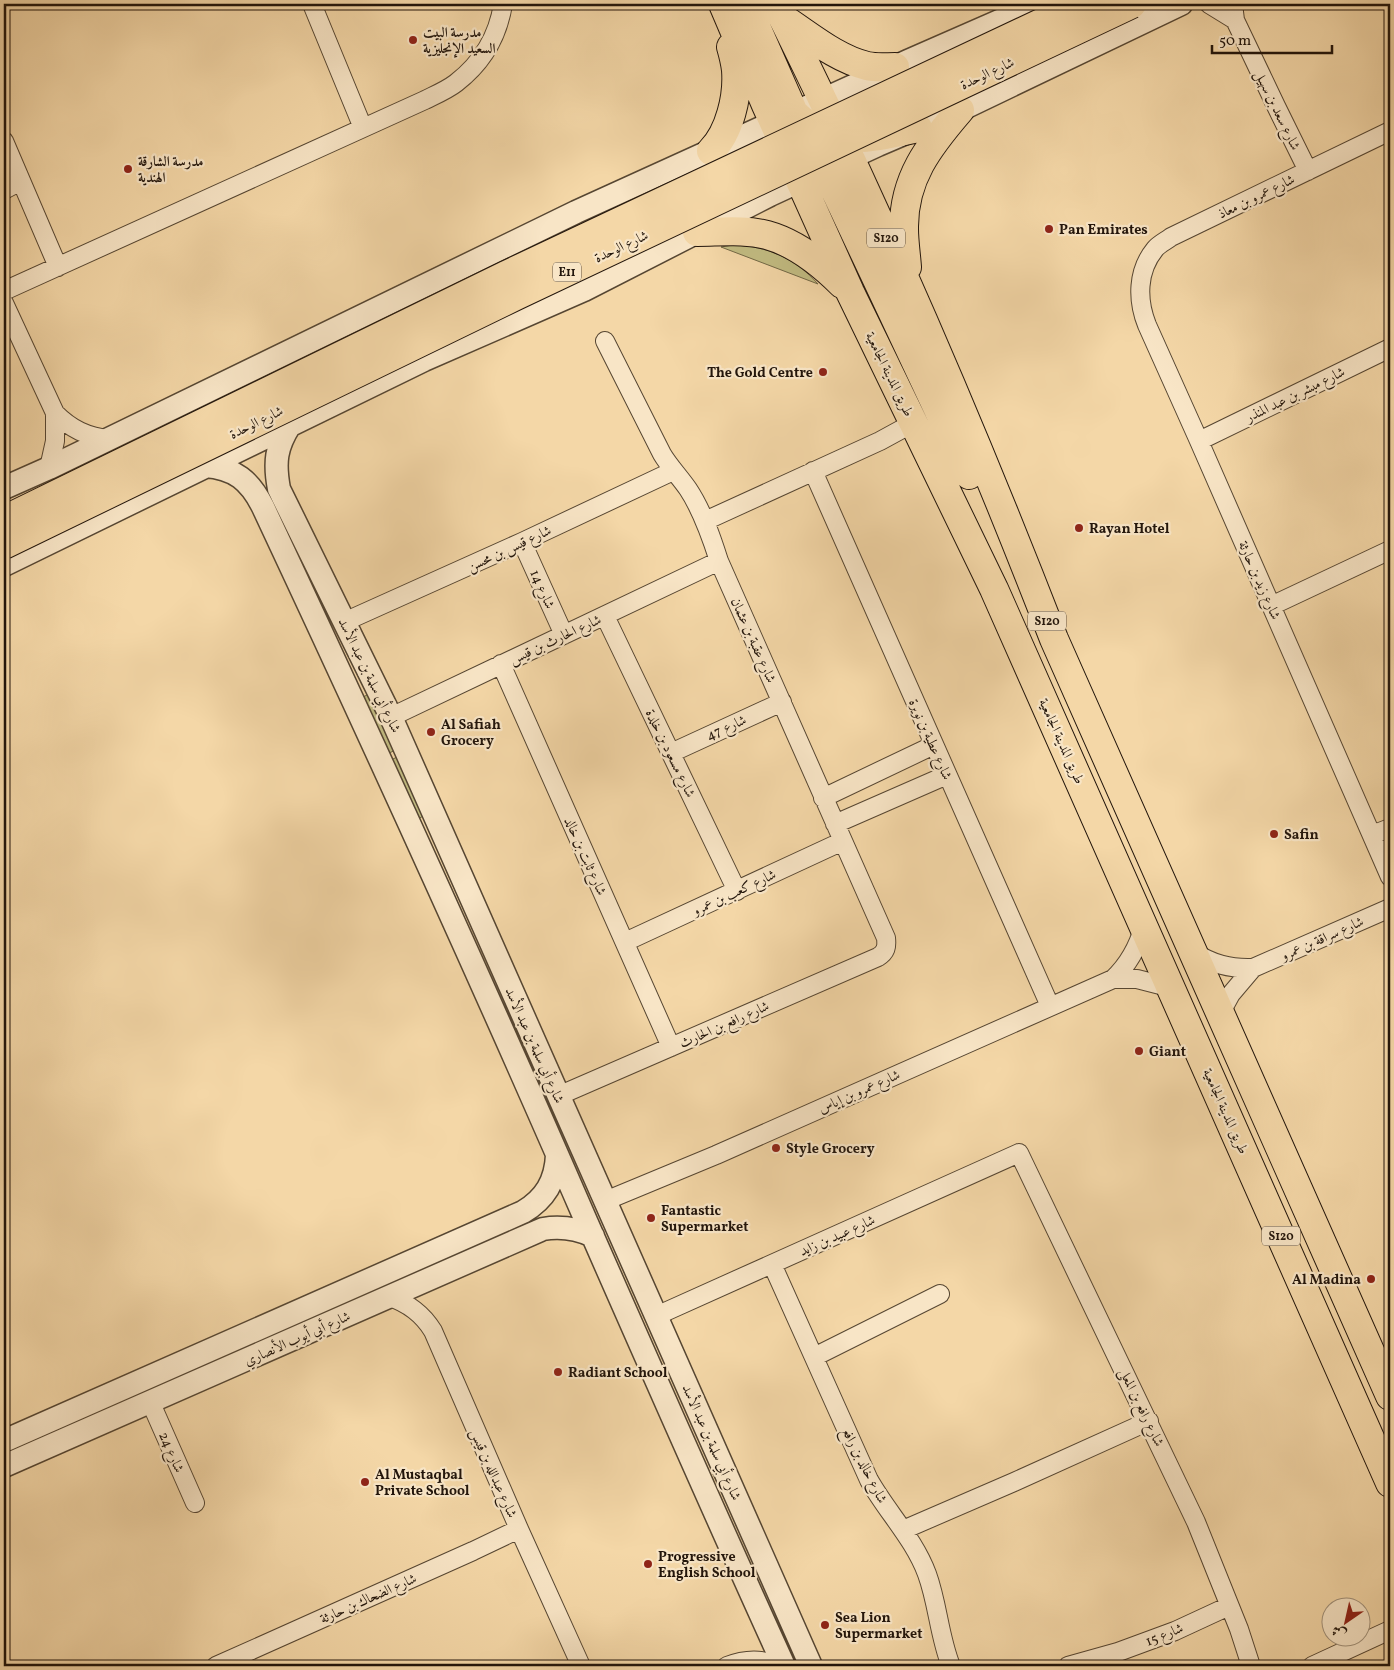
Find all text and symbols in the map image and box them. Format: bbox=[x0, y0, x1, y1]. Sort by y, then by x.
scale bar bbox=[1212, 22, 1332, 54]
place label: مدرسة البيت السعيد الإنجليزية bbox=[423, 24, 496, 59]
text: 50 m bbox=[1219, 31, 1251, 52]
marker: مدرسة البيت السعيد الإنجليزية bbox=[407, 34, 419, 46]
street label: شارع الوحدة bbox=[957, 54, 1018, 96]
street label: شارع سعد بن سهيل bbox=[1248, 68, 1304, 154]
place label: مدرسة الشارقة الهندية bbox=[138, 153, 203, 188]
marker: مدرسة الشارقة الهندية bbox=[122, 163, 134, 175]
street label: شارع عمرو بن معاذ bbox=[1215, 170, 1299, 225]
place label: Pan Emirates bbox=[1059, 221, 1148, 240]
marker: Pan Emirates bbox=[1043, 223, 1055, 235]
street label: شارع الوحدة bbox=[591, 227, 652, 269]
road number: S120 bbox=[867, 228, 905, 248]
road number: E11 bbox=[553, 262, 581, 282]
street label: طريق المدينة الجامعية bbox=[860, 329, 917, 420]
street label: شارع مبشر بن عبد المنذر bbox=[1241, 363, 1349, 429]
place label: The Gold Centre bbox=[707, 364, 813, 383]
marker: The Gold Centre bbox=[817, 366, 829, 378]
street label: شارع الوحدة bbox=[227, 402, 287, 445]
place label: Rayan Hotel bbox=[1089, 520, 1170, 539]
street label: شارع قيس بن محسن bbox=[464, 522, 555, 578]
marker: Rayan Hotel bbox=[1073, 522, 1085, 534]
street label: شارع زيد بن حارثة bbox=[1232, 538, 1284, 623]
street label: شارع 14 bbox=[524, 567, 559, 613]
street label: شارع عقبة بن عثمان bbox=[724, 595, 780, 687]
street label: شارع الحارث بن قيس bbox=[507, 611, 605, 671]
road number: S120 bbox=[1028, 612, 1066, 630]
street label: شارع أبي سلمة بن عبد الأسد bbox=[332, 614, 406, 737]
street label: شارع عطية بن نويرة bbox=[902, 696, 956, 784]
street label: طريق المدينة الجامعية bbox=[1033, 696, 1088, 788]
street label: شارع مسعود بن خلدة bbox=[639, 706, 699, 801]
street label: شارع 47 bbox=[703, 711, 750, 747]
place label: Al Safiah Grocery bbox=[441, 716, 501, 751]
marker: Al Safiah Grocery bbox=[425, 726, 437, 738]
street label: شارع ثابت بن خالد bbox=[558, 814, 610, 899]
place label: Safin bbox=[1284, 826, 1319, 845]
marker: Safin bbox=[1268, 828, 1280, 840]
street label: شارع كعب بن عمرو bbox=[688, 866, 780, 923]
street label: شارع سراقة بن عمرو bbox=[1277, 913, 1367, 968]
street label: شارع أبي سلمة بن عبد الأسد bbox=[499, 984, 570, 1107]
street label: شارع رافع بن الحارث bbox=[677, 997, 774, 1056]
place label: Giant bbox=[1149, 1043, 1186, 1062]
marker: Giant bbox=[1133, 1045, 1145, 1057]
street label: شارع عمرو بن إياس bbox=[816, 1066, 904, 1120]
street label: طريق المدينة الجامعية bbox=[1197, 1066, 1252, 1158]
place label: Style Grocery bbox=[786, 1140, 875, 1159]
marker: Style Grocery bbox=[770, 1142, 782, 1154]
place label: Fantastic Supermarket bbox=[661, 1202, 749, 1237]
street label: شارع عبيد بن زايد bbox=[797, 1211, 879, 1262]
marker: Fantastic Supermarket bbox=[645, 1212, 657, 1224]
road number: S120 bbox=[1262, 1226, 1300, 1246]
place label: Al Madina bbox=[1292, 1271, 1361, 1290]
marker: Al Madina bbox=[1365, 1273, 1377, 1285]
street label: شارع أبي أيوب الأنصاري bbox=[241, 1306, 354, 1372]
place label: Radiant School bbox=[568, 1364, 668, 1383]
street label: شارع رافع بن المعلى bbox=[1111, 1365, 1168, 1451]
marker: Radiant School bbox=[552, 1366, 564, 1378]
street label: شارع أبي سلمة بن عبد الأسد bbox=[676, 1381, 747, 1504]
street label: شارع خالد بن رافع bbox=[834, 1424, 891, 1509]
street label: شارع عبدالله بن قيس bbox=[464, 1426, 521, 1522]
street label: شارع 24 bbox=[152, 1429, 188, 1476]
place label: Al Mustaqbal Private School bbox=[375, 1466, 470, 1501]
marker: Al Mustaqbal Private School bbox=[359, 1476, 371, 1488]
place label: Progressive English School bbox=[658, 1548, 756, 1583]
marker: Progressive English School bbox=[642, 1558, 654, 1570]
street label: شارع الضحاك بن حارثة bbox=[317, 1570, 420, 1630]
north arrow bbox=[1322, 1598, 1372, 1648]
place label: Sea Lion Supermarket bbox=[835, 1609, 923, 1644]
marker: Sea Lion Supermarket bbox=[819, 1619, 831, 1631]
street label: شارع 15 bbox=[1143, 1619, 1187, 1652]
text: ش bbox=[1328, 1620, 1351, 1643]

